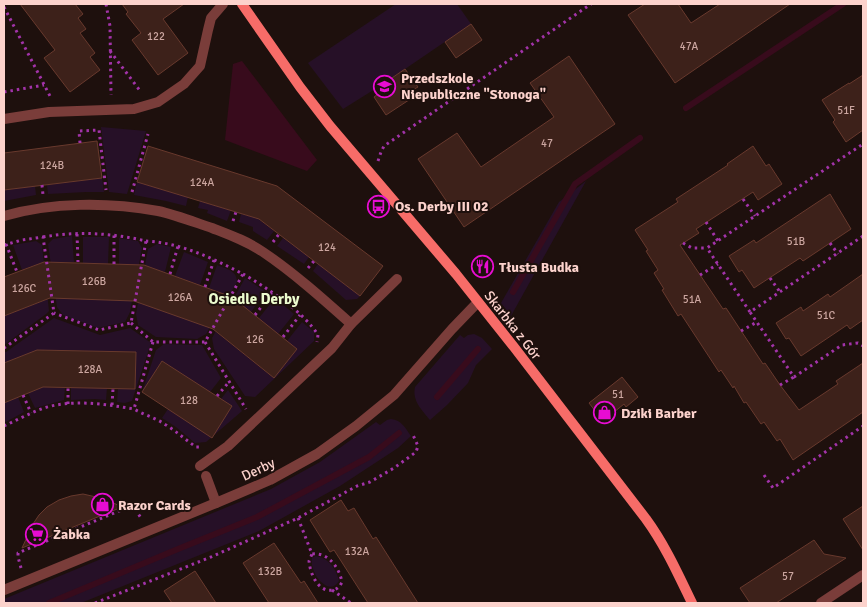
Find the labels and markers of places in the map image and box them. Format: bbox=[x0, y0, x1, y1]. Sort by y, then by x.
place label: Przedszkole Niepubliczne "Stonoga" bbox=[401, 70, 546, 103]
school or university icon: Przedszkole Niepubliczne "Stonoga" bbox=[373, 74, 397, 98]
bus stop icon: Os. Derby III 02 bbox=[367, 194, 391, 218]
place label: Os. Derby III 02 bbox=[395, 198, 488, 215]
restaurant icon: Tłusta Budka bbox=[471, 255, 495, 279]
place label: Tłusta Budka bbox=[499, 259, 579, 276]
shop icon: Dziki Barber bbox=[593, 401, 617, 425]
place label: Dziki Barber bbox=[621, 405, 697, 422]
shop icon: Razor Cards bbox=[90, 493, 114, 517]
place label: Razor Cards bbox=[118, 497, 191, 514]
supermarket icon: Żabka bbox=[25, 522, 49, 546]
place label: Żabka bbox=[53, 526, 90, 543]

